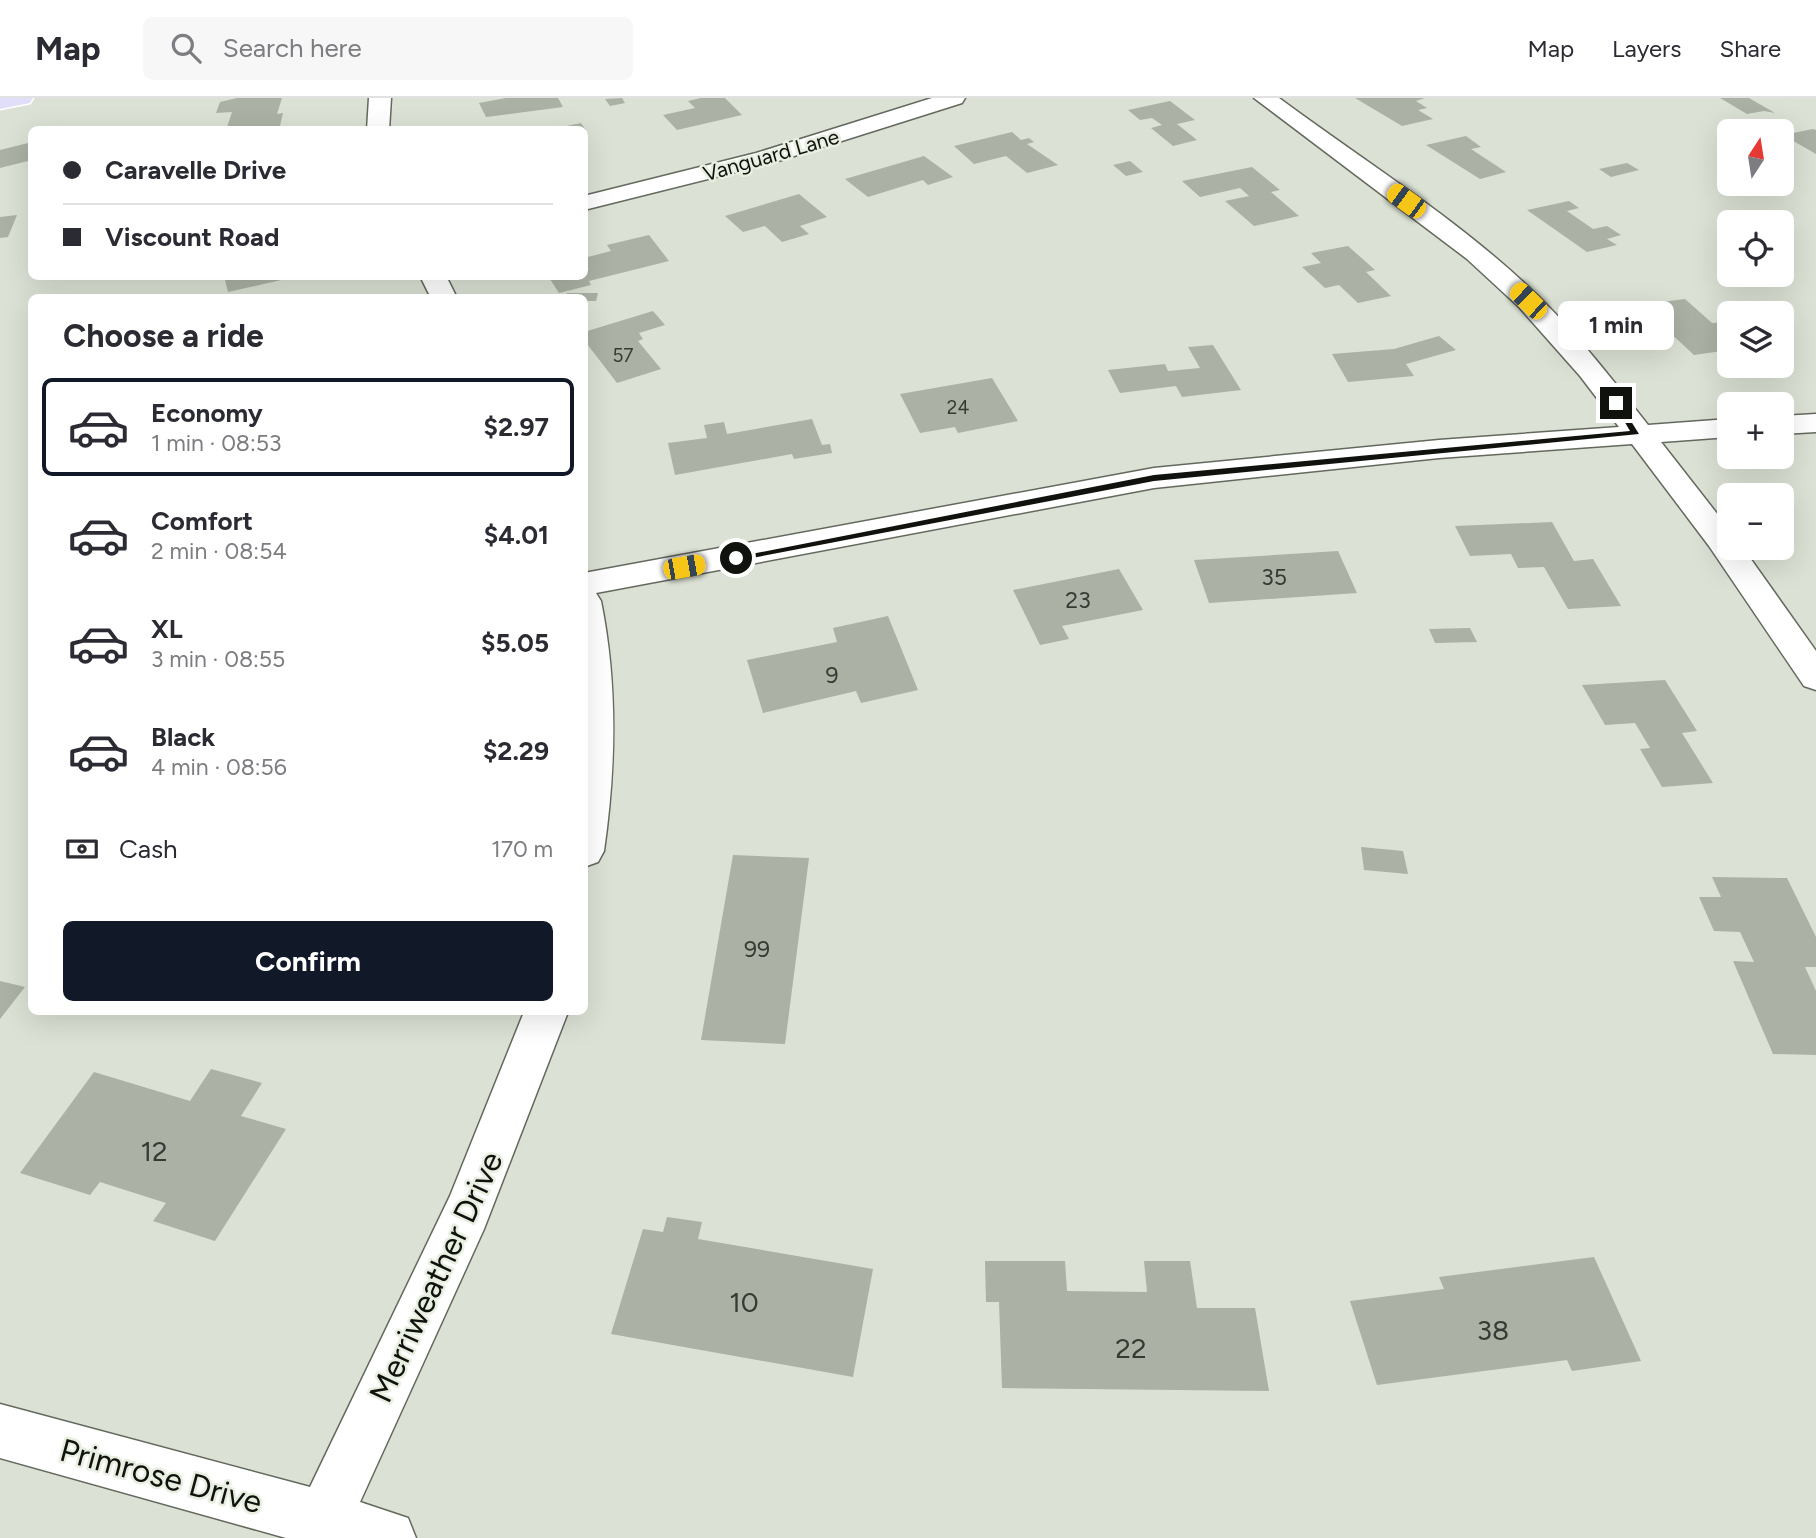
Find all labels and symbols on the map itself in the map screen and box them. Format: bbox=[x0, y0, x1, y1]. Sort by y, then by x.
north arrow bbox=[1717, 119, 1794, 196]
street label: Vanguard Lane bbox=[700, 124, 842, 186]
car bbox=[1383, 180, 1430, 222]
car bbox=[1506, 279, 1551, 323]
callout: 1 min bbox=[1558, 302, 1674, 350]
house number: 57 bbox=[612, 344, 634, 367]
route end bbox=[1600, 387, 1632, 419]
house number: 24 bbox=[947, 396, 969, 419]
route start bbox=[720, 542, 752, 574]
car bbox=[662, 553, 707, 581]
house number: 35 bbox=[1261, 563, 1287, 591]
house number: 23 bbox=[1065, 586, 1091, 614]
house number: 9 bbox=[825, 661, 839, 689]
house number: 99 bbox=[744, 935, 770, 963]
house number: 12 bbox=[140, 1134, 168, 1168]
street label: Merriweather Drive bbox=[361, 1146, 511, 1408]
house number: 10 bbox=[729, 1285, 759, 1319]
house number: 38 bbox=[1477, 1313, 1509, 1347]
house number: 22 bbox=[1115, 1331, 1147, 1365]
street label: Primrose Drive bbox=[56, 1431, 266, 1521]

